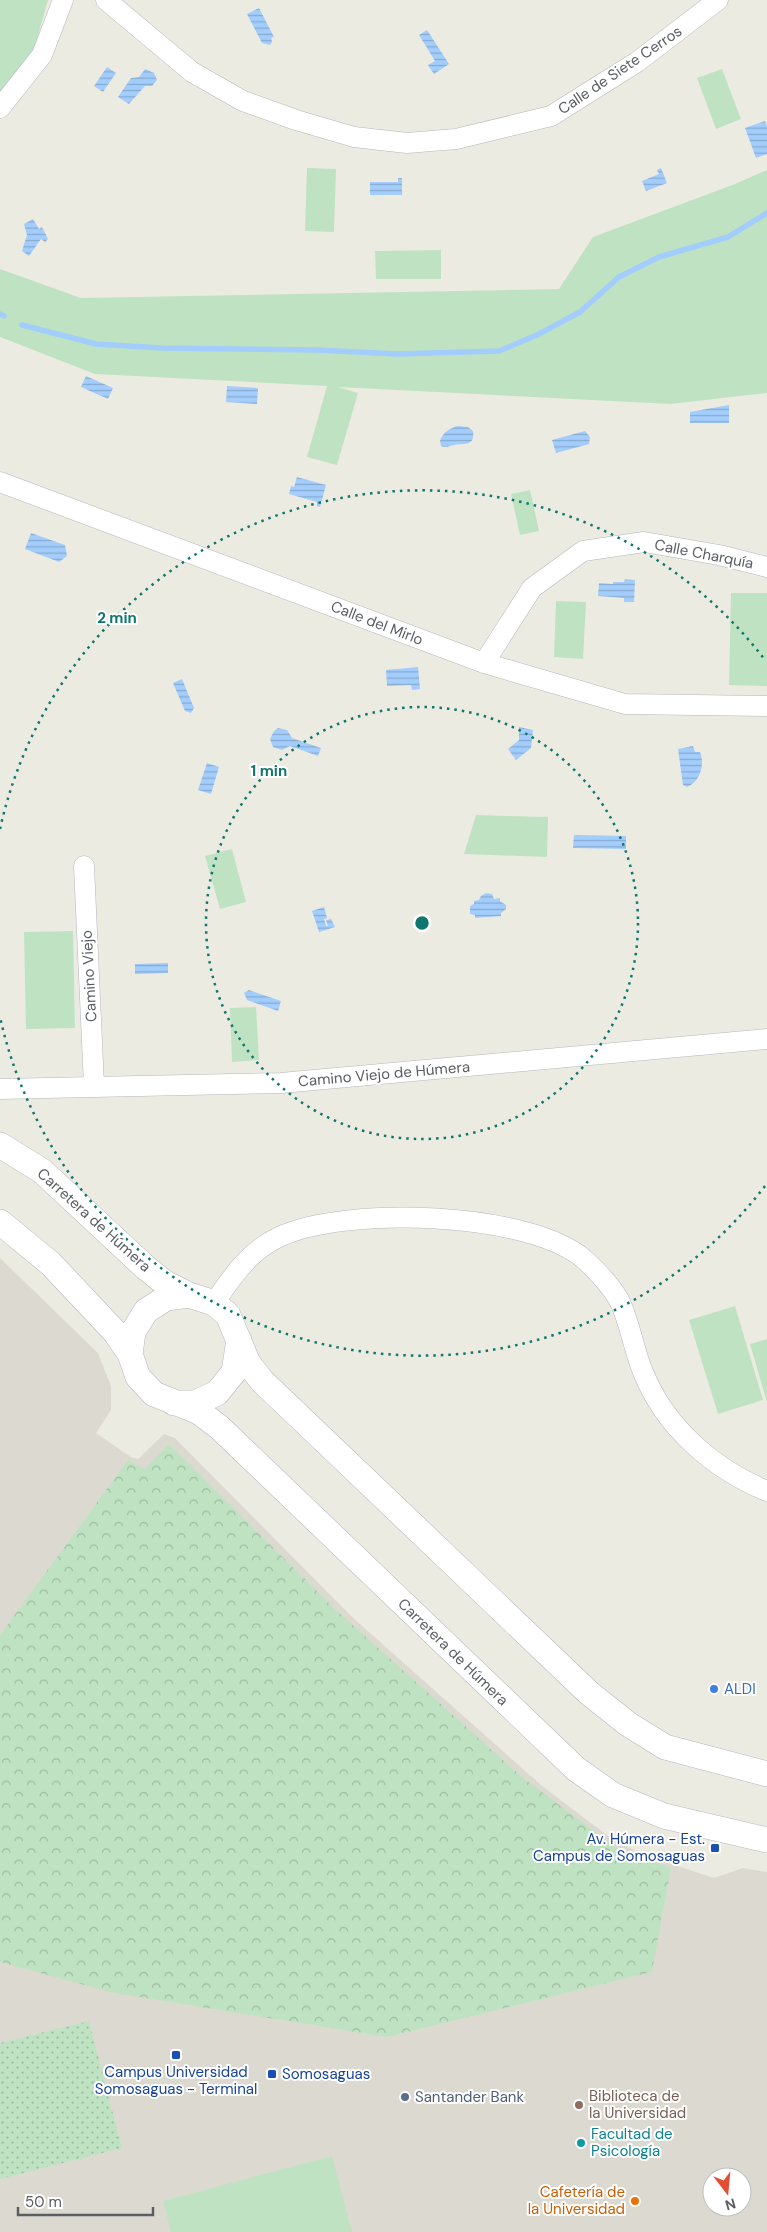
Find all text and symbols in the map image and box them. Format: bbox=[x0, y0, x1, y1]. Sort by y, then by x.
street label: Calle de Siete Cerros bbox=[554, 21, 686, 119]
street label: Calle Charquía bbox=[653, 535, 755, 573]
street label: Calle del Mirlo bbox=[328, 596, 426, 650]
text: 2 min bbox=[97, 608, 137, 628]
text: 1 min bbox=[251, 761, 287, 781]
centre of rings bbox=[413, 914, 431, 932]
street label: Camino Viejo bbox=[77, 929, 101, 1022]
street label: Camino Viejo de Húmera bbox=[297, 1057, 471, 1091]
street label: Carretera de Húmera bbox=[33, 1164, 155, 1276]
street label: Carretera de Húmera bbox=[393, 1594, 513, 1710]
place label: ALDI bbox=[724, 1679, 756, 1699]
marker: ALDI bbox=[708, 1683, 720, 1695]
place label: Av. Húmera - Est. Campus de Somosaguas bbox=[533, 1829, 705, 1866]
marker: Av. Húmera - Est. Campus de Somosaguas bbox=[709, 1842, 721, 1854]
marker: Campus Universidad Somosaguas - Terminal bbox=[170, 2049, 182, 2061]
place label: Campus Universidad Somosaguas - Terminal bbox=[95, 2062, 257, 2099]
place label: Somosaguas bbox=[282, 2064, 370, 2084]
marker: Somosaguas bbox=[266, 2068, 278, 2080]
place label: Biblioteca de la Universidad bbox=[589, 2086, 686, 2123]
place label: Santander Bank bbox=[415, 2087, 524, 2107]
marker: Santander Bank bbox=[399, 2091, 411, 2103]
marker: Biblioteca de la Universidad bbox=[573, 2099, 585, 2111]
place label: Facultad de Psicología bbox=[591, 2124, 673, 2161]
marker: Facultad de Psicología bbox=[575, 2137, 587, 2149]
north arrow bbox=[702, 2167, 752, 2217]
place label: Cafetería de la Universidad bbox=[528, 2182, 625, 2219]
scale bar bbox=[18, 2184, 152, 2216]
text: 50 m bbox=[25, 2192, 62, 2212]
text: N bbox=[723, 2194, 738, 2215]
marker: Cafetería de la Universidad bbox=[629, 2195, 641, 2207]

